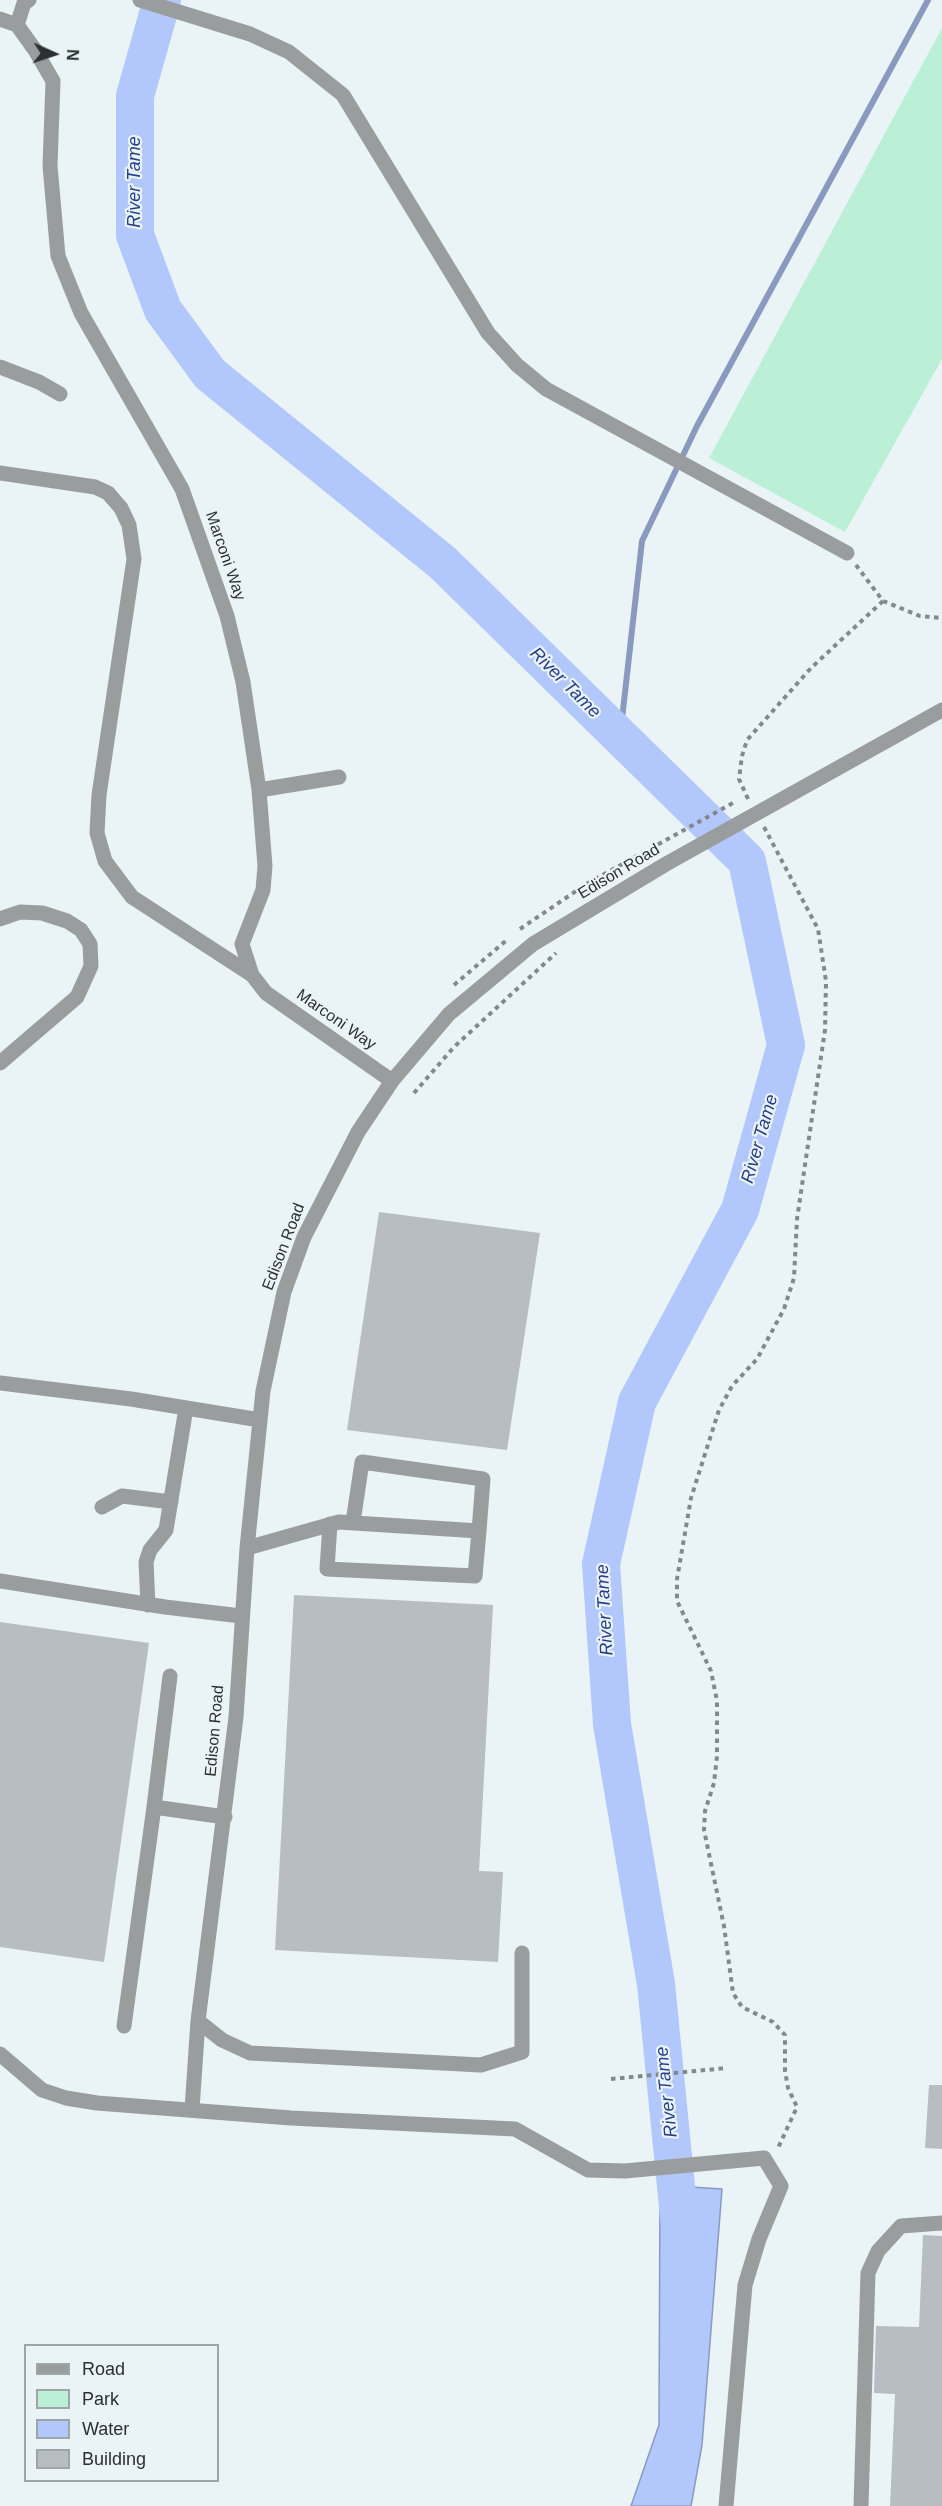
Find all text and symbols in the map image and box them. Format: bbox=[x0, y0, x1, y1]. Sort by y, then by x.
north arrow bbox=[24, 24, 84, 84]
text: N bbox=[64, 49, 81, 61]
water label: River Tame bbox=[124, 136, 146, 228]
street label: Marconi Way bbox=[201, 509, 249, 603]
water label: River Tame bbox=[525, 643, 605, 723]
street label: Edison Road bbox=[575, 840, 663, 904]
street label: Marconi Way bbox=[293, 986, 379, 1054]
water label: River Tame bbox=[737, 1092, 783, 1186]
street label: Edison Road bbox=[259, 1201, 309, 1293]
water label: River Tame bbox=[592, 1564, 618, 1656]
street label: Edison Road bbox=[201, 1685, 229, 1777]
water label: River Tame bbox=[651, 2045, 683, 2139]
legend bbox=[24, 2344, 219, 2482]
text: Road bbox=[82, 2359, 125, 2379]
text: Park bbox=[82, 2389, 119, 2409]
text: Water bbox=[82, 2419, 129, 2439]
text: Building bbox=[82, 2449, 146, 2469]

